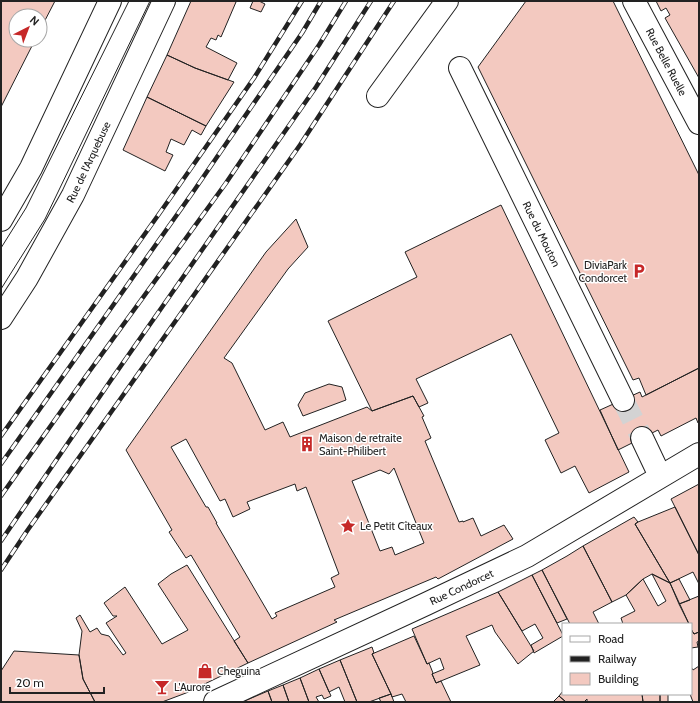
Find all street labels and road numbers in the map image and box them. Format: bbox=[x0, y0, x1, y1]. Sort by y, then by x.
street label: Rue Belle Ruelle bbox=[643, 26, 690, 98]
street label: Rue de l'Arquebuse bbox=[63, 119, 114, 205]
street label: Rue du Mouton bbox=[520, 199, 564, 269]
street label: Rue Condorcet bbox=[427, 566, 496, 608]

